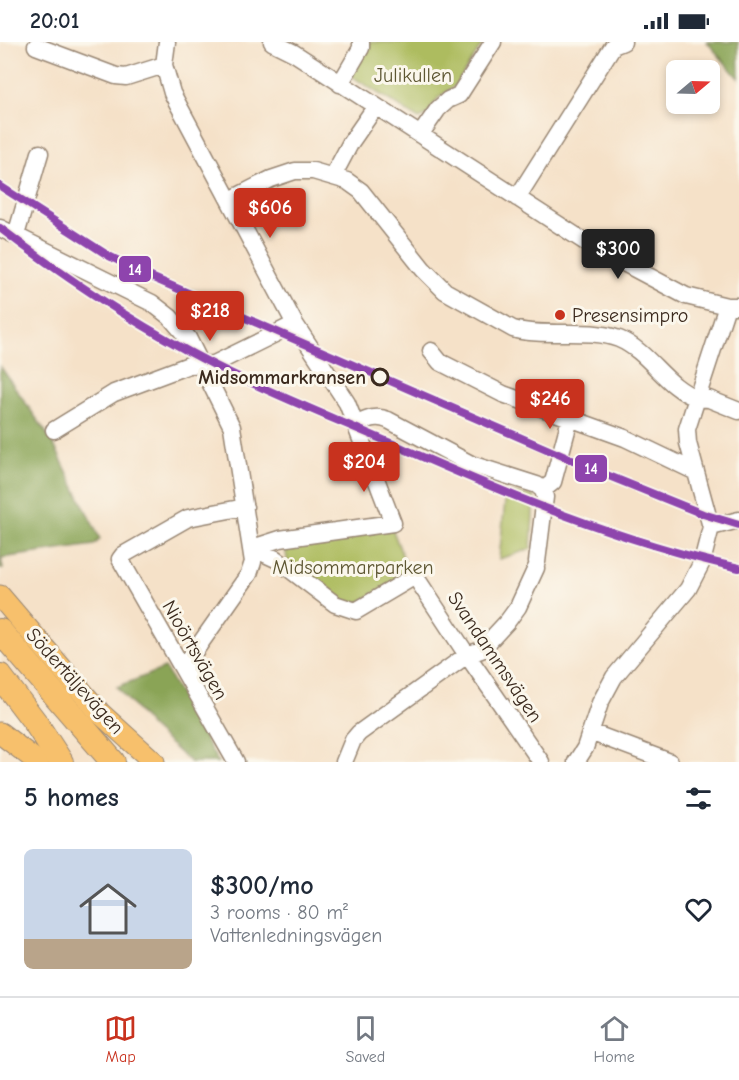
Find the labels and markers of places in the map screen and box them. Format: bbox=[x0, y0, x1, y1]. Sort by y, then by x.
pin: $606 bbox=[234, 188, 306, 239]
pin: $300 bbox=[582, 229, 654, 280]
pin: $218 bbox=[174, 291, 246, 342]
place label: Presensimpro bbox=[572, 304, 688, 327]
marker: Presensimpro bbox=[553, 308, 567, 322]
place label: Midsommarkransen bbox=[198, 366, 366, 389]
marker: Midsommarkransen bbox=[371, 368, 389, 386]
pin: $246 bbox=[514, 379, 586, 430]
pin: $204 bbox=[328, 442, 400, 493]

